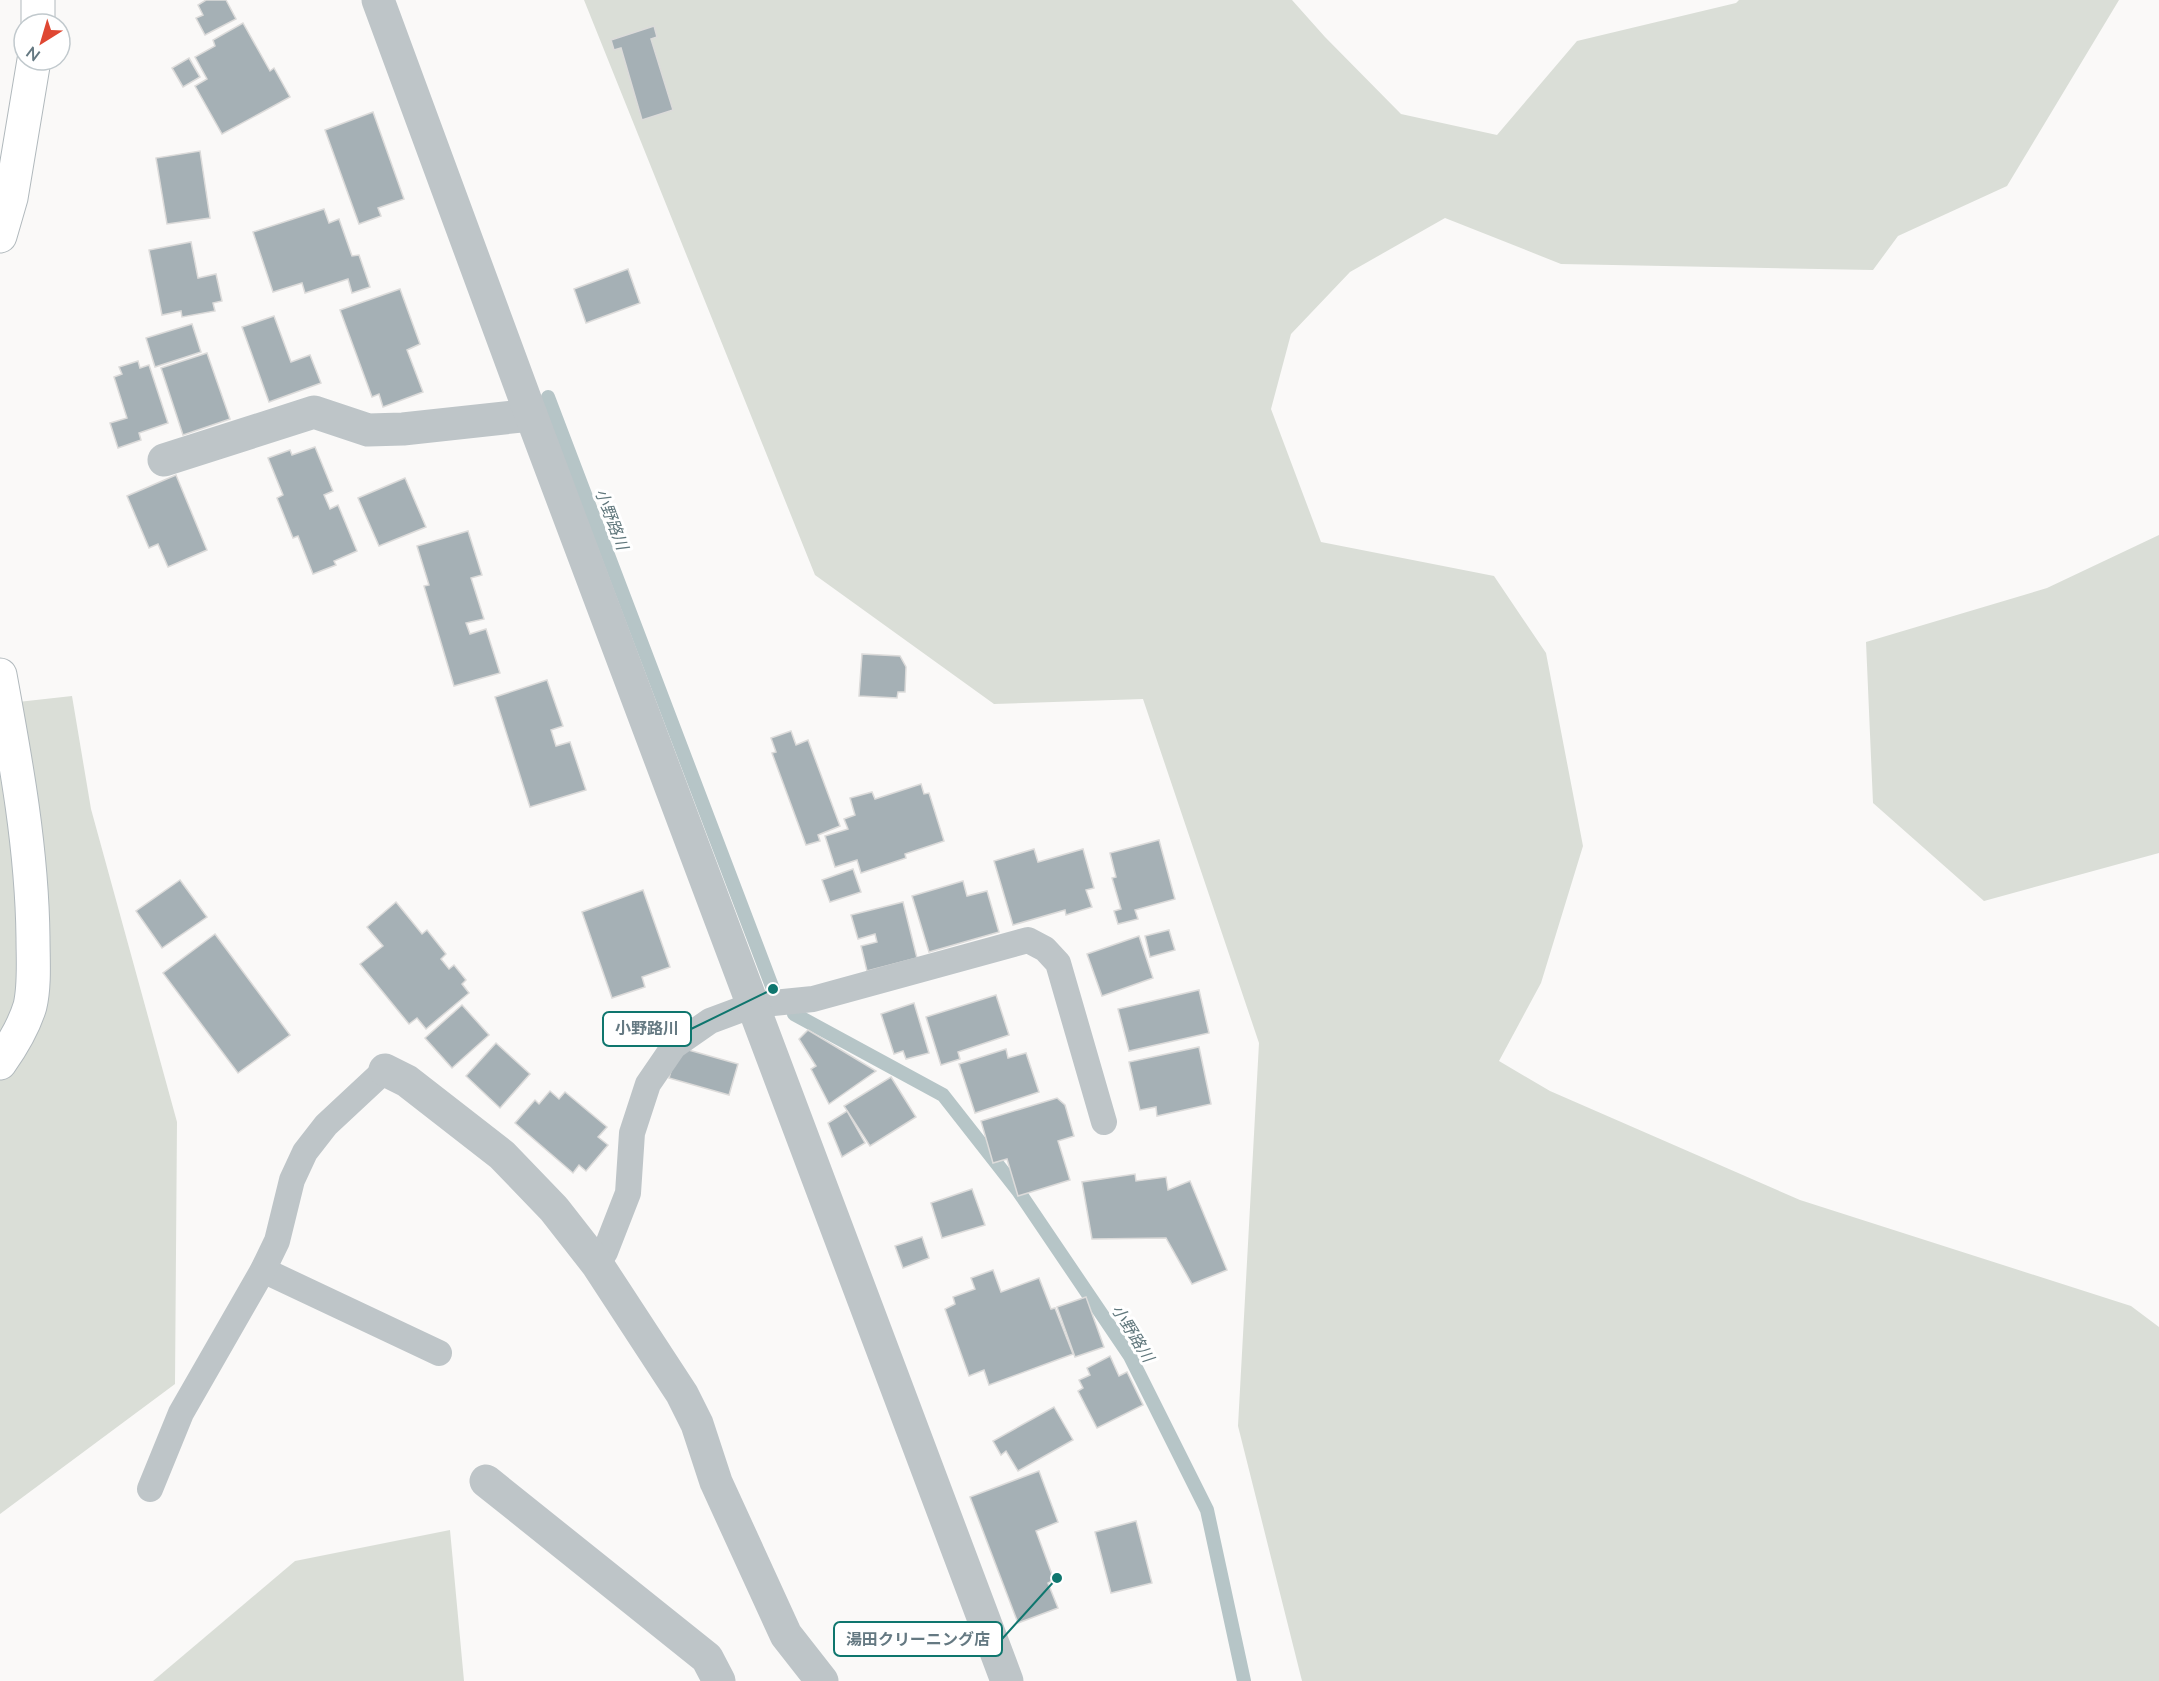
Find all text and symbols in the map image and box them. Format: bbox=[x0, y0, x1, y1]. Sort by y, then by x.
north arrow bbox=[12, 12, 72, 72]
text: N bbox=[22, 43, 43, 66]
water label: 小野路川 bbox=[592, 486, 634, 554]
callout: 小野路川 bbox=[603, 1012, 691, 1046]
text: 小野路川 bbox=[615, 1018, 679, 1037]
water label: 小野路川 bbox=[1108, 1301, 1159, 1367]
callout: 湯田クリーニング店 bbox=[834, 1622, 1002, 1656]
text: 湯田クリーニング店 bbox=[846, 1629, 990, 1648]

